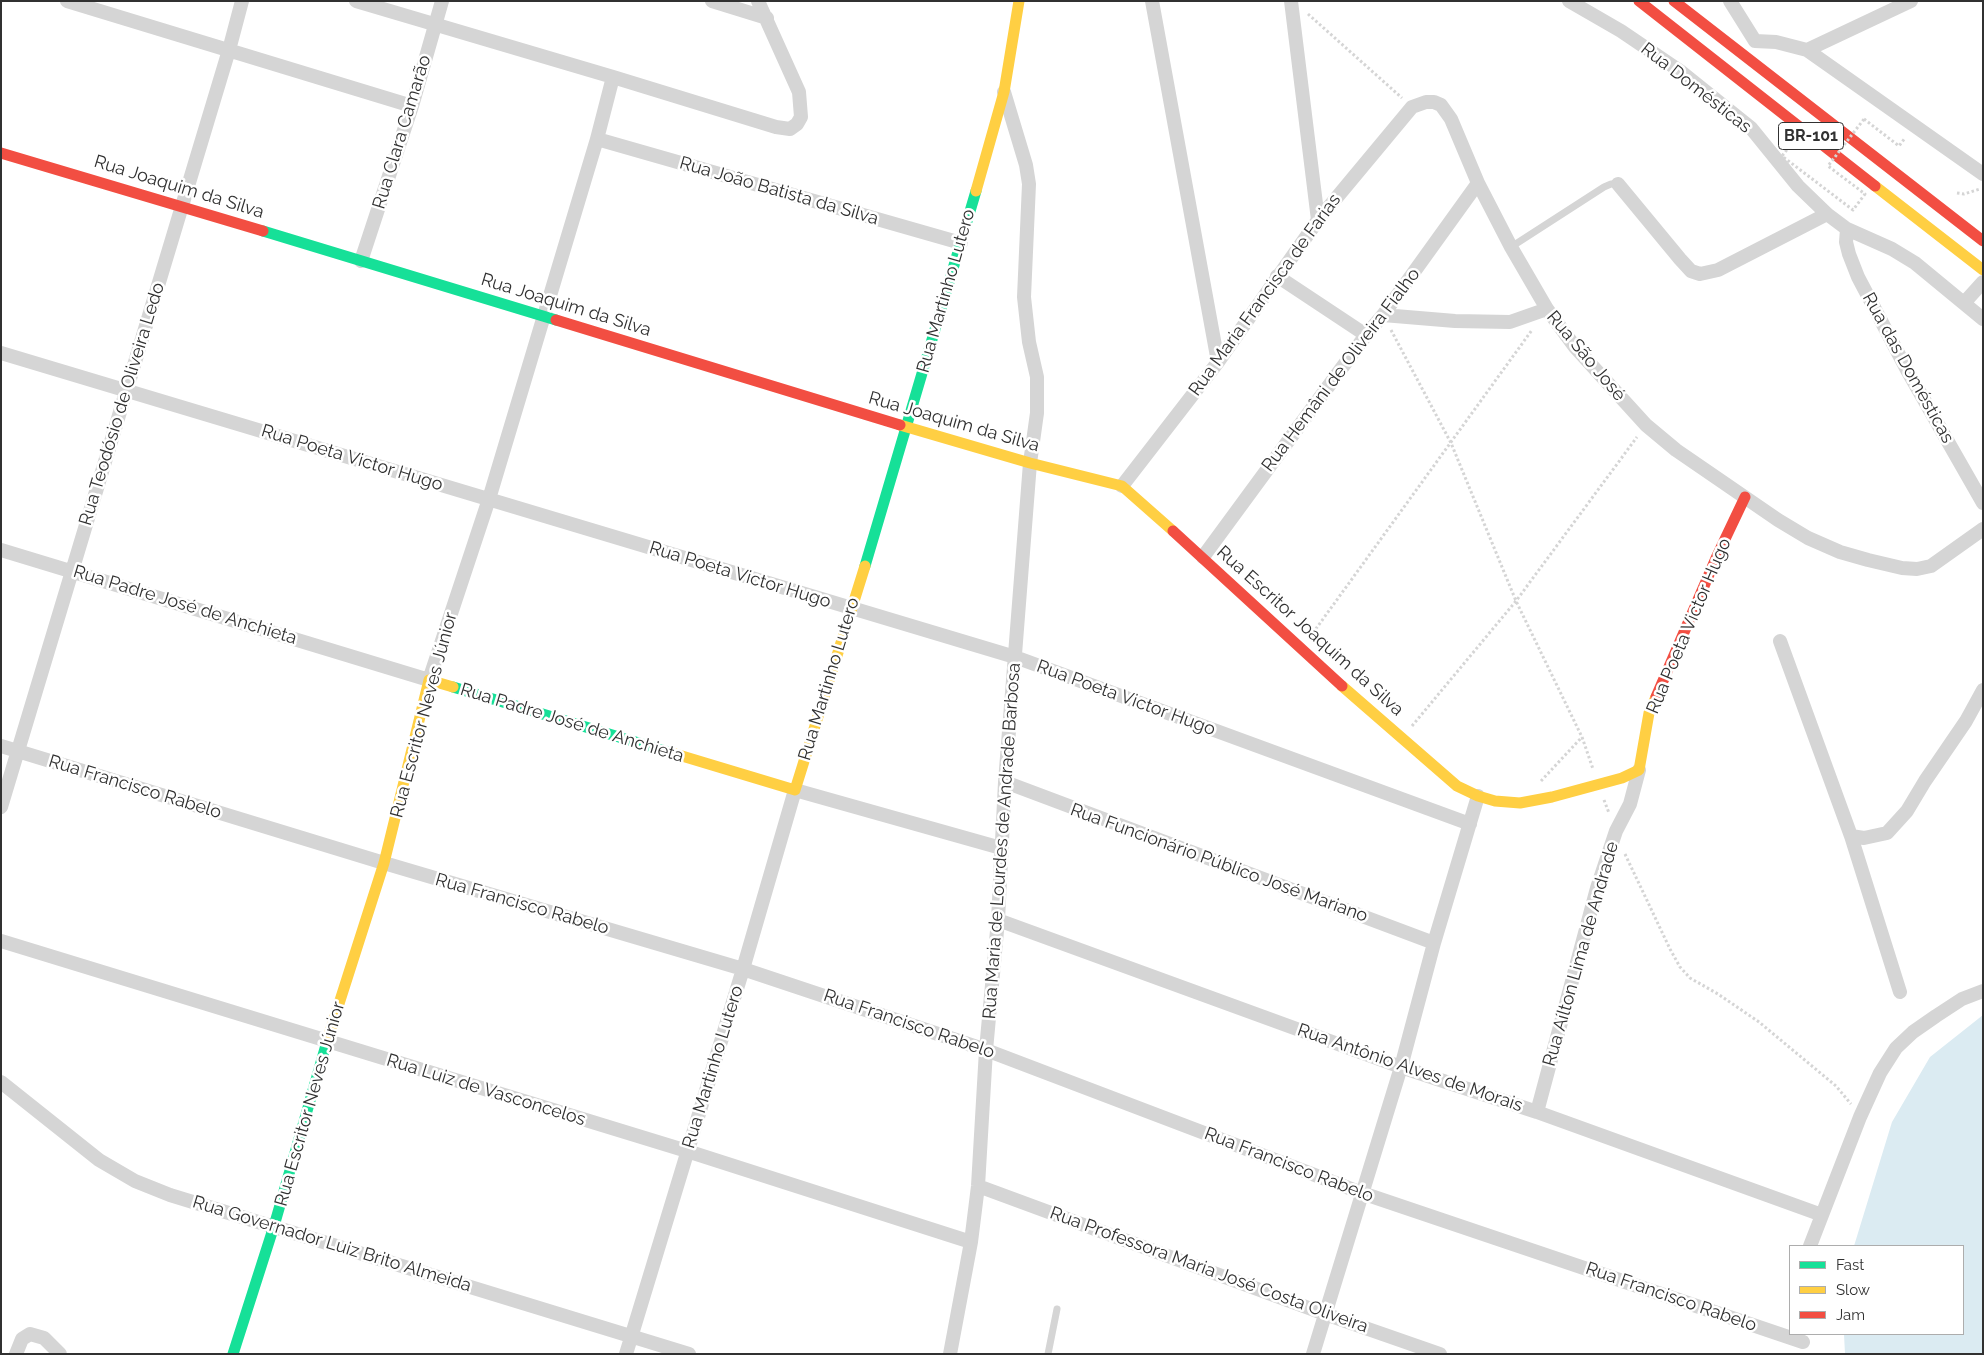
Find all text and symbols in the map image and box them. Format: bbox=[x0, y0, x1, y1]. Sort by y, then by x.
street label: Rua Domésticas bbox=[1636, 38, 1756, 138]
street label: Rua Clara Camarão bbox=[368, 52, 436, 212]
road number: BR-101 bbox=[1778, 122, 1844, 150]
street label: Rua Joaquim da Silva bbox=[91, 151, 267, 223]
street label: Rua João Batista da Silva bbox=[677, 152, 881, 230]
street label: Rua Maria Francisca de Farias bbox=[1184, 190, 1346, 400]
street label: Rua Martinho Lutero bbox=[912, 207, 980, 375]
street label: Rua Hemâni de Oliveira Fialho bbox=[1257, 264, 1425, 476]
street label: Rua Joaquim da Silva bbox=[478, 269, 654, 341]
street label: Rua Teodósio de Oliveira Ledo bbox=[75, 280, 169, 528]
street label: Rua das Domésticas bbox=[1858, 289, 1958, 447]
street label: Rua São José bbox=[1542, 306, 1630, 406]
street label: Rua Joaquim da Silva bbox=[866, 387, 1042, 457]
street label: Rua Poeta Victor Hugo bbox=[259, 420, 445, 496]
street label: Rua Poeta Victor Hugo bbox=[1642, 535, 1736, 717]
street label: Rua Poeta Victor Hugo bbox=[647, 537, 833, 613]
street label: Rua Escritor Joaquim da Silva bbox=[1212, 541, 1408, 721]
street label: Rua Padre José de Anchieta bbox=[71, 561, 299, 649]
street label: Rua Martinho Lutero bbox=[794, 595, 864, 763]
street label: Rua Escritor Neves Júnior bbox=[386, 610, 462, 820]
street label: Rua Poeta Victor Hugo bbox=[1034, 656, 1218, 740]
street label: Rua Maria de Lourdes de Andrade Barbosa bbox=[979, 662, 1025, 1020]
street label: Rua Padre José de Anchieta bbox=[458, 679, 686, 767]
street label: Rua Francisco Rabelo bbox=[46, 750, 224, 824]
street label: Rua Funcionário Público José Mariano bbox=[1067, 799, 1371, 927]
street label: Rua Aílton Lima de Andrade bbox=[1539, 839, 1623, 1069]
street label: Rua Francisco Rabelo bbox=[433, 869, 611, 939]
street label: Rua Martinho Lutero bbox=[678, 983, 748, 1151]
street label: Rua Francisco Rabelo bbox=[821, 985, 997, 1063]
street label: Rua Escritor Neves Júnior bbox=[270, 999, 350, 1209]
street label: Rua Antônio Alves de Morais bbox=[1295, 1019, 1525, 1117]
street label: Rua Luiz de Vasconcelos bbox=[384, 1049, 588, 1131]
street label: Rua Francisco Rabelo bbox=[1201, 1123, 1377, 1207]
street label: Rua Governador Luiz Brito Almeida bbox=[190, 1191, 474, 1297]
street label: Rua Professora Maria José Costa Oliveira bbox=[1047, 1202, 1371, 1338]
legend bbox=[1789, 1245, 1964, 1335]
text: Fast bbox=[1836, 1256, 1864, 1274]
street label: Rua Francisco Rabelo bbox=[1583, 1258, 1759, 1336]
text: Slow bbox=[1836, 1281, 1870, 1299]
text: Jam bbox=[1836, 1306, 1865, 1324]

